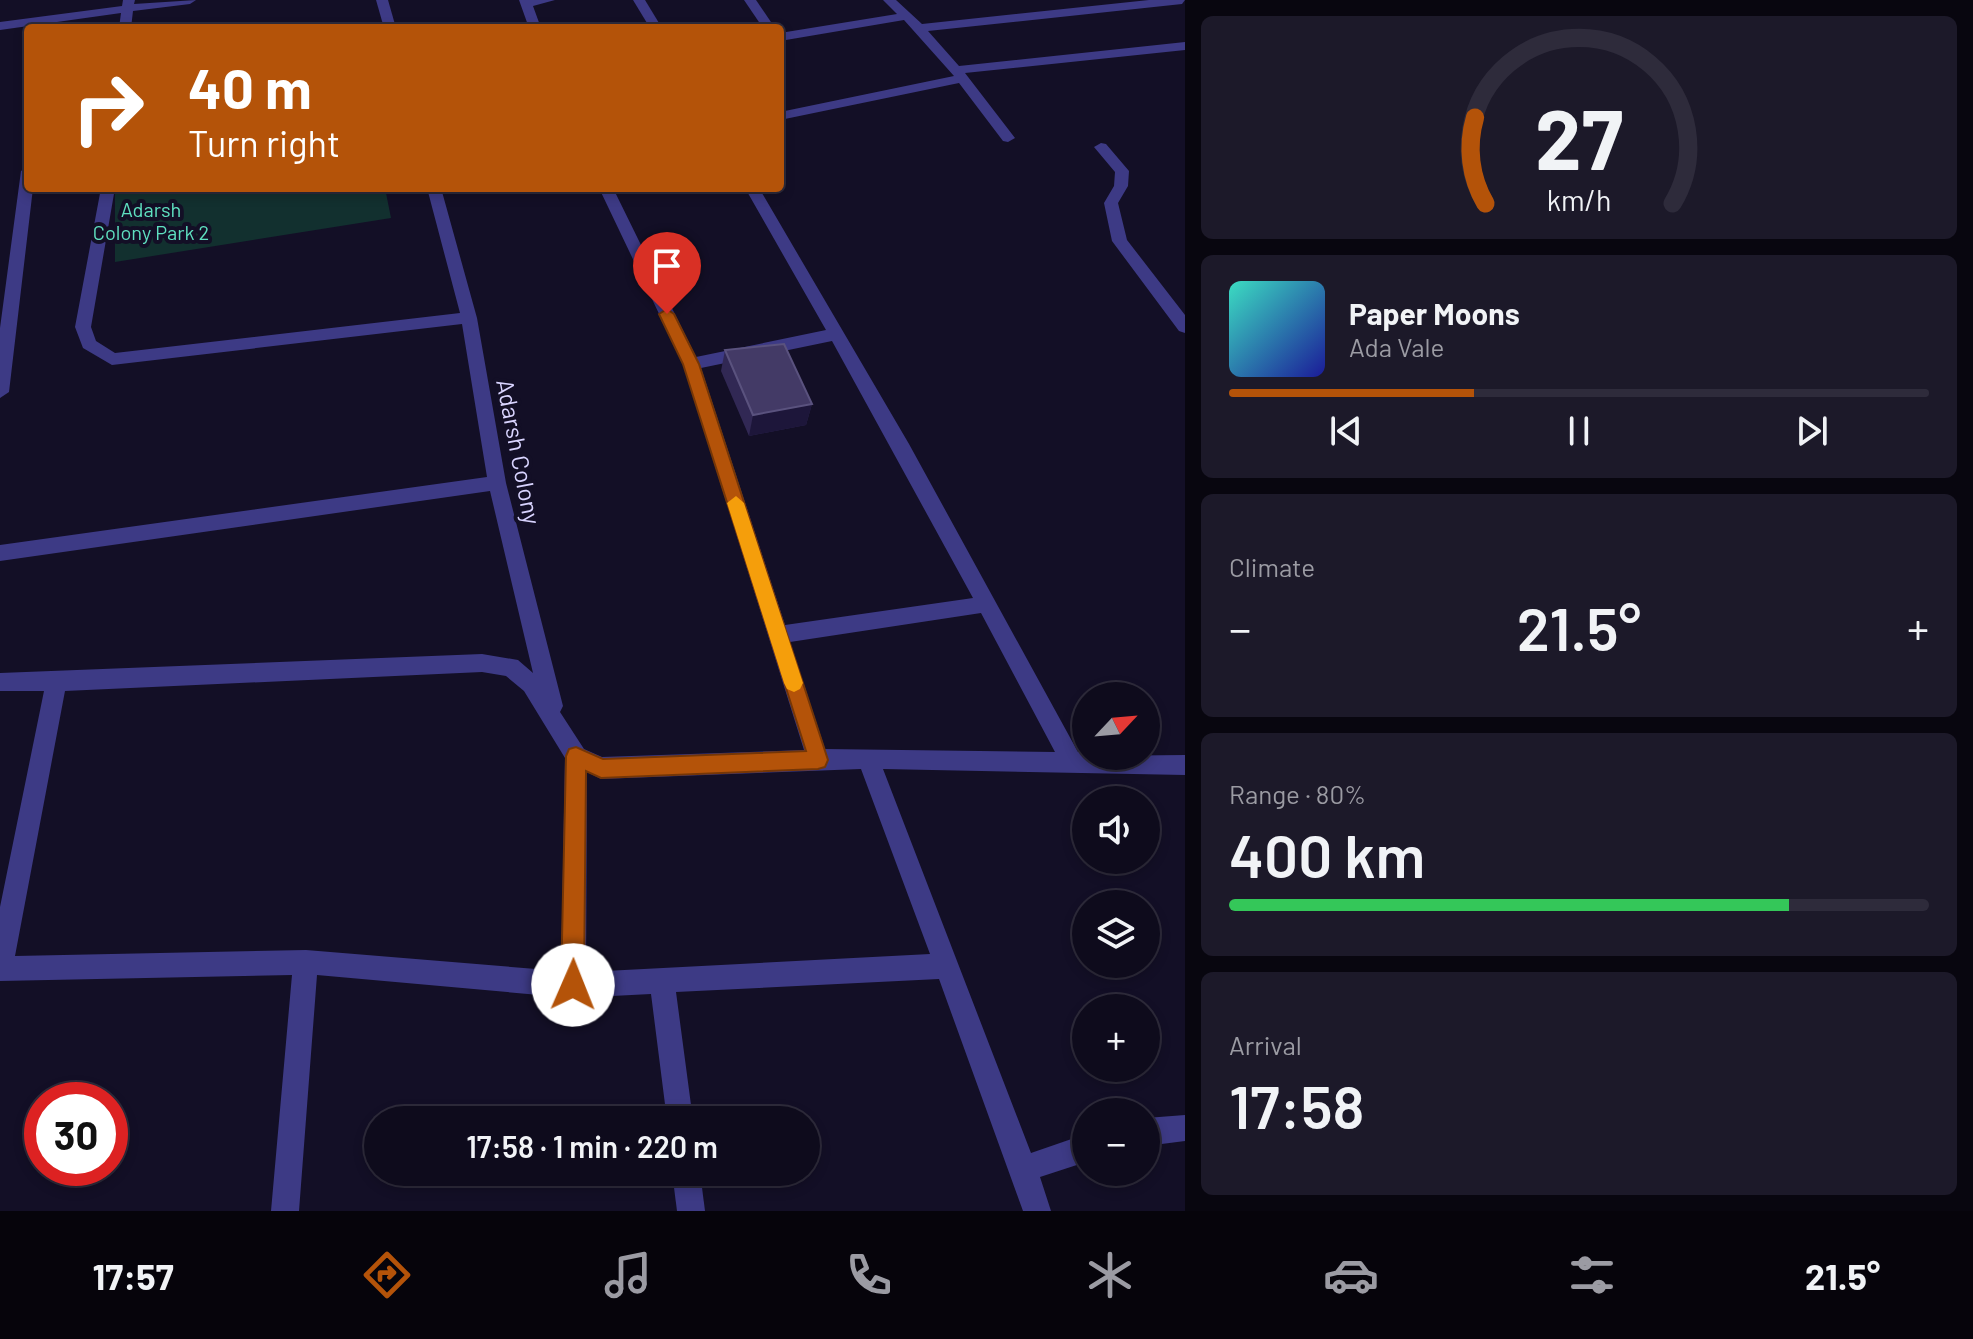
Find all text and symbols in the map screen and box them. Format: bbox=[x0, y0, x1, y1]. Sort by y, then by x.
text: 40 m bbox=[188, 53, 312, 120]
icon: right bbox=[56, 56, 160, 160]
text: 27 bbox=[1535, 86, 1623, 186]
text: Turn right bbox=[188, 121, 340, 164]
text: km/h bbox=[1547, 182, 1611, 217]
park label: Adarsh Colony Park 2 bbox=[93, 197, 209, 244]
pin bbox=[633, 232, 701, 314]
icon: arrive bbox=[645, 244, 689, 288]
text: Paper Moons bbox=[1349, 295, 1520, 331]
text: Ada Vale bbox=[1349, 331, 1444, 362]
street label: Adarsh Colony bbox=[491, 377, 548, 527]
icon: previous bbox=[1324, 409, 1368, 453]
icon: pause bbox=[1557, 409, 1601, 453]
icon: next bbox=[1790, 409, 1834, 453]
text: Climate bbox=[1229, 551, 1315, 582]
text: 21.5° bbox=[1517, 591, 1641, 663]
text: − bbox=[1229, 601, 1251, 654]
text: + bbox=[1907, 601, 1929, 654]
north arrow bbox=[1072, 682, 1160, 770]
map controls bbox=[1072, 682, 1160, 1186]
text: Range · 80% bbox=[1229, 778, 1366, 809]
button: sound bbox=[1072, 786, 1160, 874]
text: 400 km bbox=[1229, 818, 1425, 890]
button: layers bbox=[1072, 890, 1160, 978]
position arrow bbox=[531, 943, 615, 1027]
button: + bbox=[1072, 994, 1160, 1082]
text: Arrival bbox=[1229, 1029, 1302, 1060]
text: 17:58 bbox=[1229, 1069, 1365, 1141]
speed limit sign: 30 bbox=[24, 1082, 128, 1186]
button: − bbox=[1072, 1098, 1160, 1186]
text: 17:58 · 1 min · 220 m bbox=[466, 1128, 718, 1164]
icon: directions bbox=[359, 1247, 415, 1303]
icon: music bbox=[600, 1247, 656, 1303]
icon: phone bbox=[841, 1247, 897, 1303]
icon: climate bbox=[1082, 1247, 1138, 1303]
icon: car bbox=[1323, 1247, 1379, 1303]
icon: filters bbox=[1564, 1247, 1620, 1303]
text: 17:57 bbox=[93, 1254, 174, 1297]
text: 21.5° bbox=[1805, 1254, 1880, 1297]

